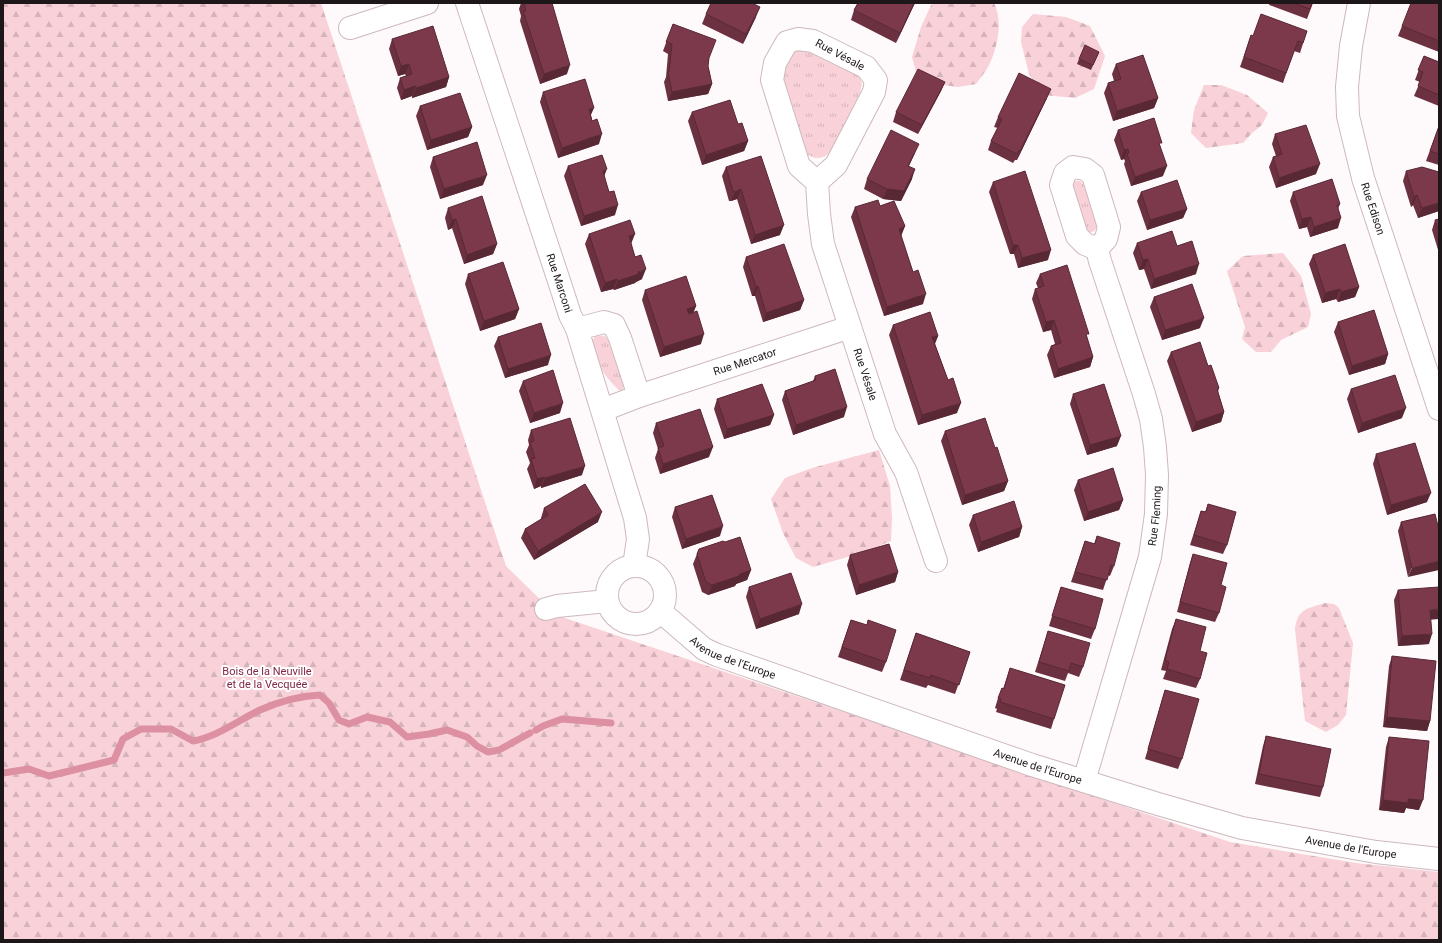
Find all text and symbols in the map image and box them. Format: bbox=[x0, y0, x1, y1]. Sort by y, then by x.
street label: Rue Vésale bbox=[813, 37, 867, 74]
street label: Rue Edison bbox=[1358, 181, 1388, 237]
street label: Rue Marconi bbox=[544, 252, 575, 314]
street label: Rue Mercator bbox=[712, 345, 778, 378]
street label: Rue Vésale bbox=[851, 346, 880, 402]
street label: Rue Fleming bbox=[1145, 485, 1163, 547]
street label: Avenue de l'Europe bbox=[687, 633, 778, 682]
park label: Bois de la Neuville et de la Vecquée bbox=[222, 665, 312, 691]
street label: Avenue de l'Europe bbox=[992, 746, 1084, 787]
street label: Avenue de l'Europe bbox=[1304, 833, 1397, 861]

